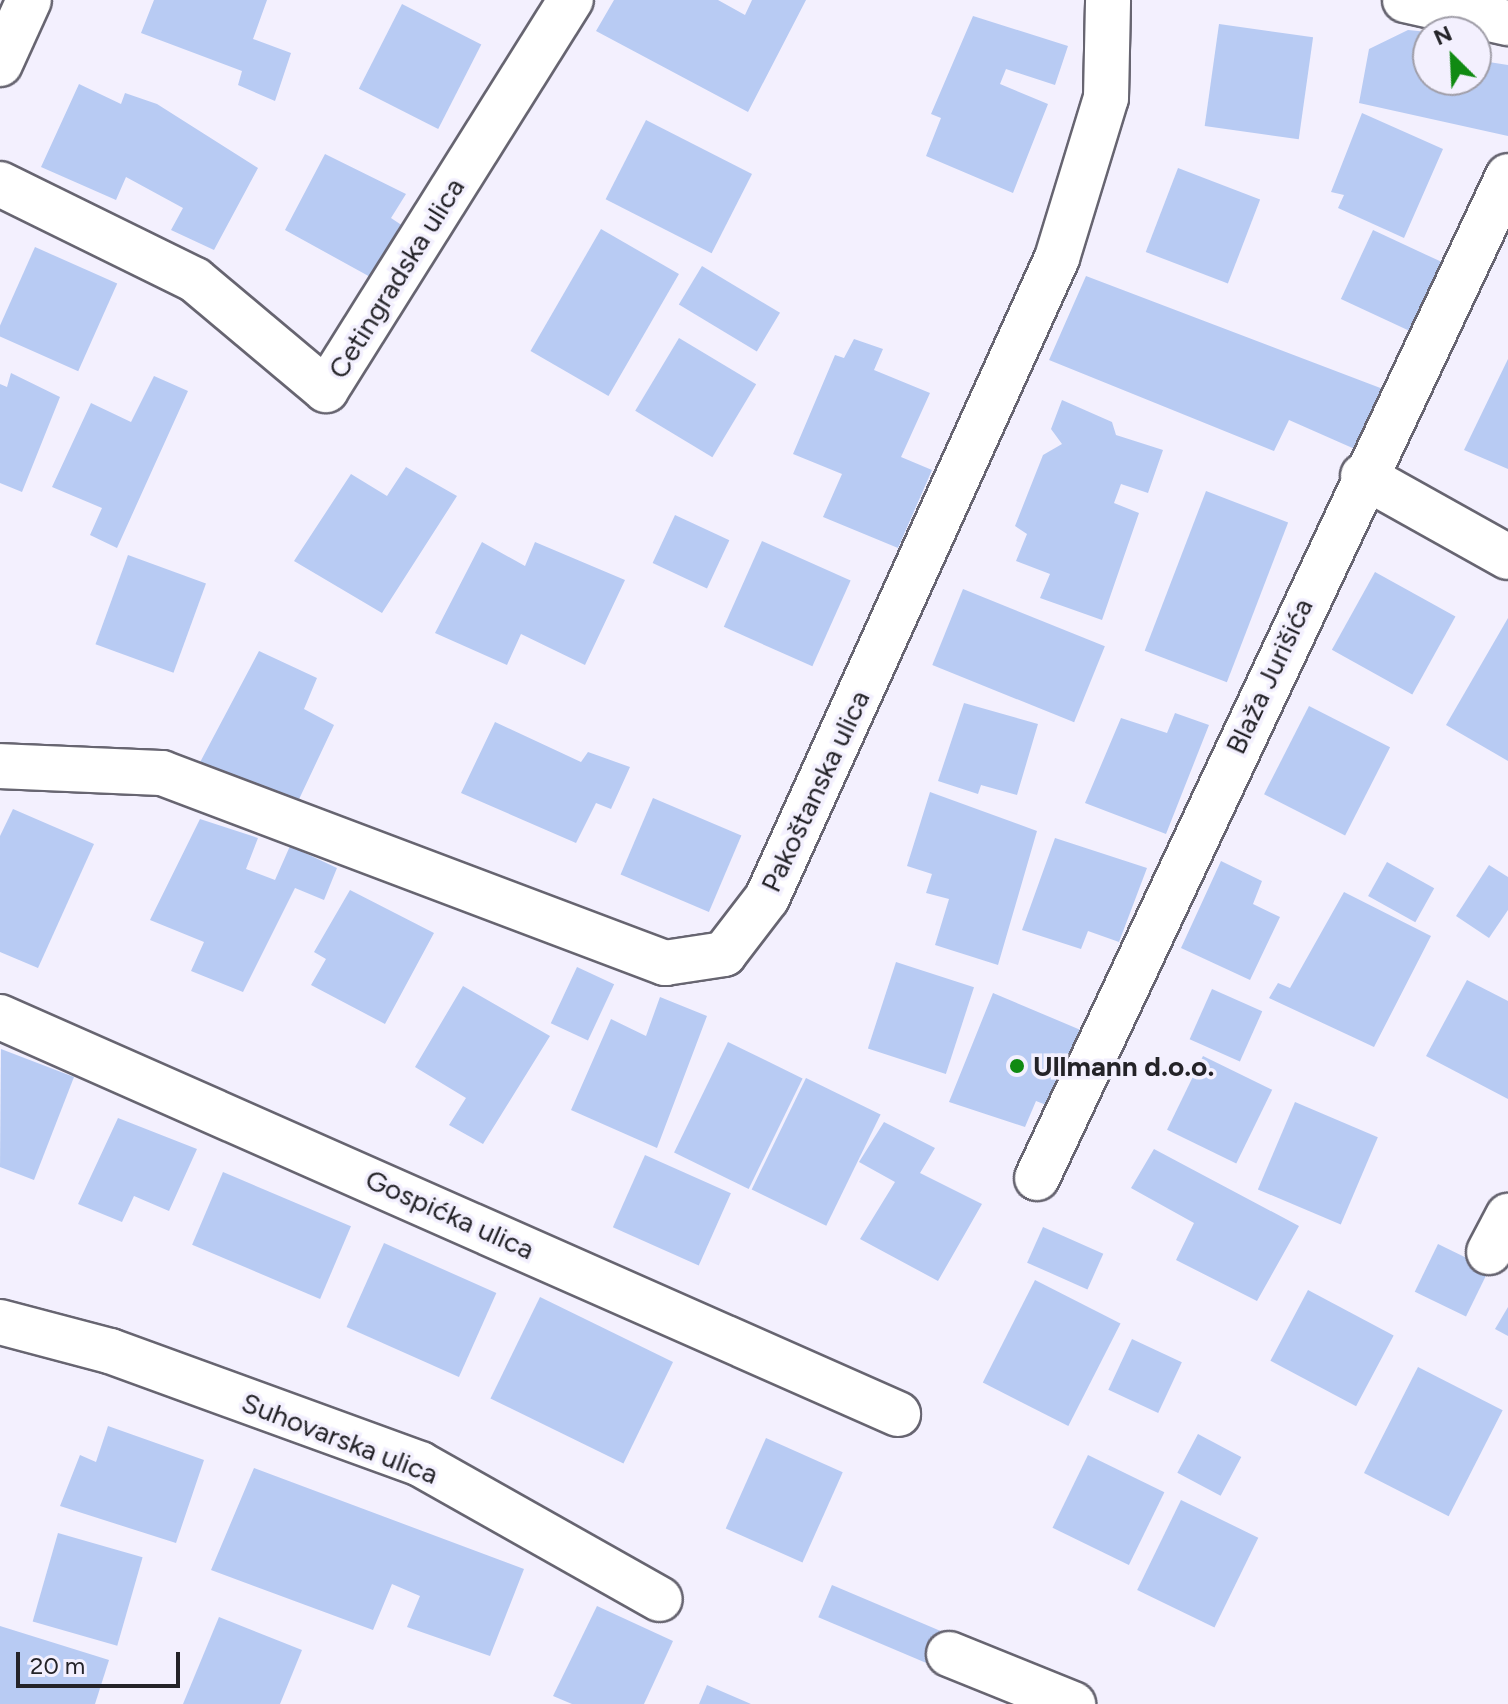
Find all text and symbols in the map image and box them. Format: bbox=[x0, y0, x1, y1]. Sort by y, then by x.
north arrow bbox=[1412, 16, 1492, 96]
text: N bbox=[1430, 20, 1456, 51]
street label: Cetingradska ulica bbox=[321, 172, 471, 384]
street label: Blaža Jurišića bbox=[1218, 593, 1320, 759]
street label: Pakoštanska ulica bbox=[754, 685, 876, 897]
place label: Ullmann d.o.o. bbox=[1033, 1049, 1214, 1083]
marker: Ullmann d.o.o. bbox=[1008, 1057, 1026, 1075]
street label: Gospićka ulica bbox=[361, 1162, 539, 1266]
street label: Suhovarska ulica bbox=[237, 1385, 443, 1491]
scale bar bbox=[20, 1636, 184, 1686]
text: 20 m bbox=[30, 1651, 85, 1680]

